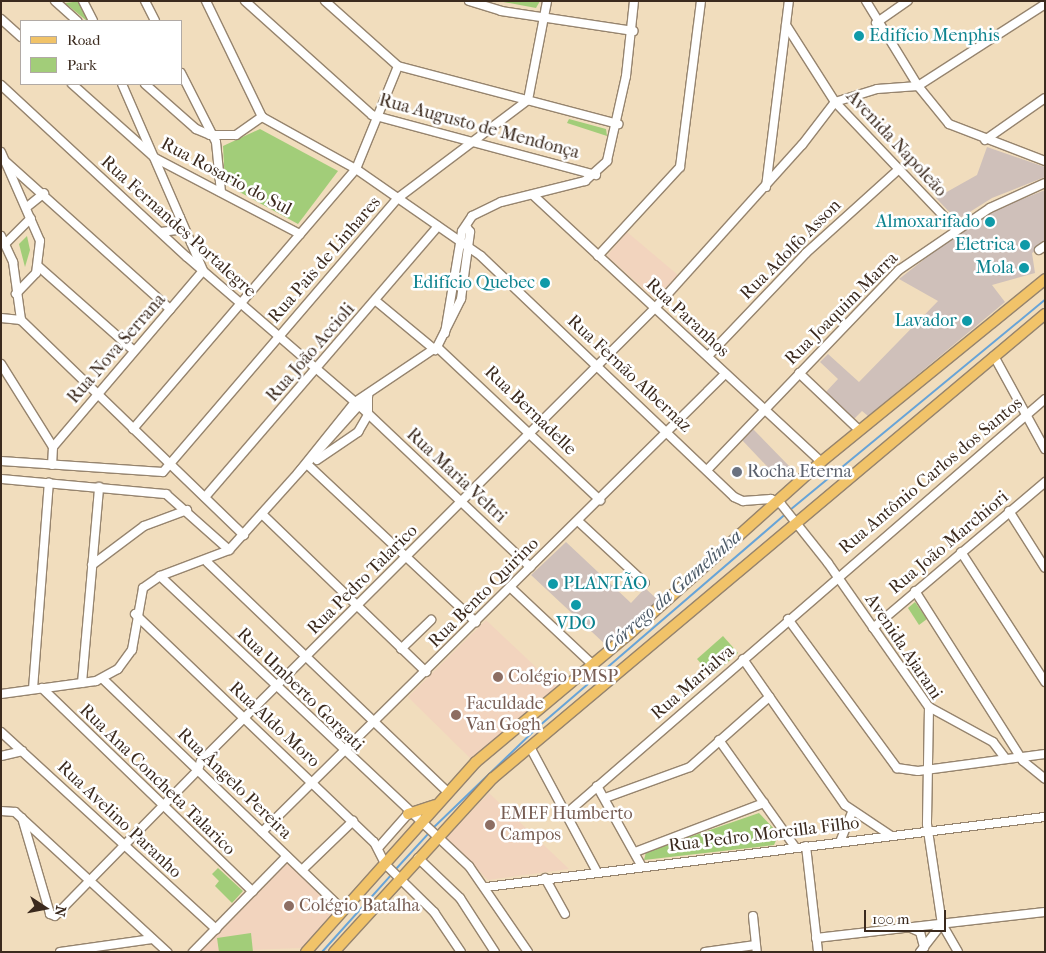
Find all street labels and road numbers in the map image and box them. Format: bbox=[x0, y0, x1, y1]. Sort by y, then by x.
street label: Avenida Napoleão bbox=[841, 86, 951, 202]
street label: Rua Augusto de Mendonça bbox=[376, 90, 582, 164]
street label: Rua Rosario do Sul bbox=[157, 133, 295, 221]
street label: Rua Fernandes Portalegre bbox=[96, 152, 260, 302]
street label: Rua Pais de Linhares bbox=[264, 192, 386, 328]
street label: Rua Adolfo Asson bbox=[736, 195, 846, 305]
street label: Rua Joaquim Marra bbox=[781, 248, 903, 370]
street label: Rua Paranhos bbox=[641, 274, 733, 362]
street label: Rua Nova Serrana bbox=[63, 290, 171, 408]
street label: Rua João Accioli bbox=[262, 299, 360, 407]
street label: Rua Fernão Albernaz bbox=[562, 311, 696, 437]
street label: Rua Bernadelle bbox=[480, 362, 580, 460]
street label: Rua Antônio Carlos dos Santos bbox=[835, 393, 1027, 559]
street label: Rua Maria Veltri bbox=[402, 424, 510, 528]
street label: Rua João Marchiori bbox=[885, 487, 1013, 599]
street label: Rua Pedro Talarico bbox=[303, 520, 423, 640]
street label: Rua Bento Quirino bbox=[424, 533, 544, 653]
street label: Avenida Ajarani bbox=[860, 590, 946, 704]
street label: Rua Umberto Gorgati bbox=[232, 624, 368, 756]
street label: Rua Marialva bbox=[647, 641, 739, 725]
street label: Rua Aldo Moro bbox=[224, 677, 324, 773]
street label: Rua Ana Concheta Talarico bbox=[75, 700, 239, 860]
street label: Rua Ângelo Pereira bbox=[172, 724, 296, 844]
street label: Rua Avelino Paranho bbox=[52, 757, 186, 883]
street label: Rua Pedro Morcilla Filho bbox=[667, 813, 861, 857]

